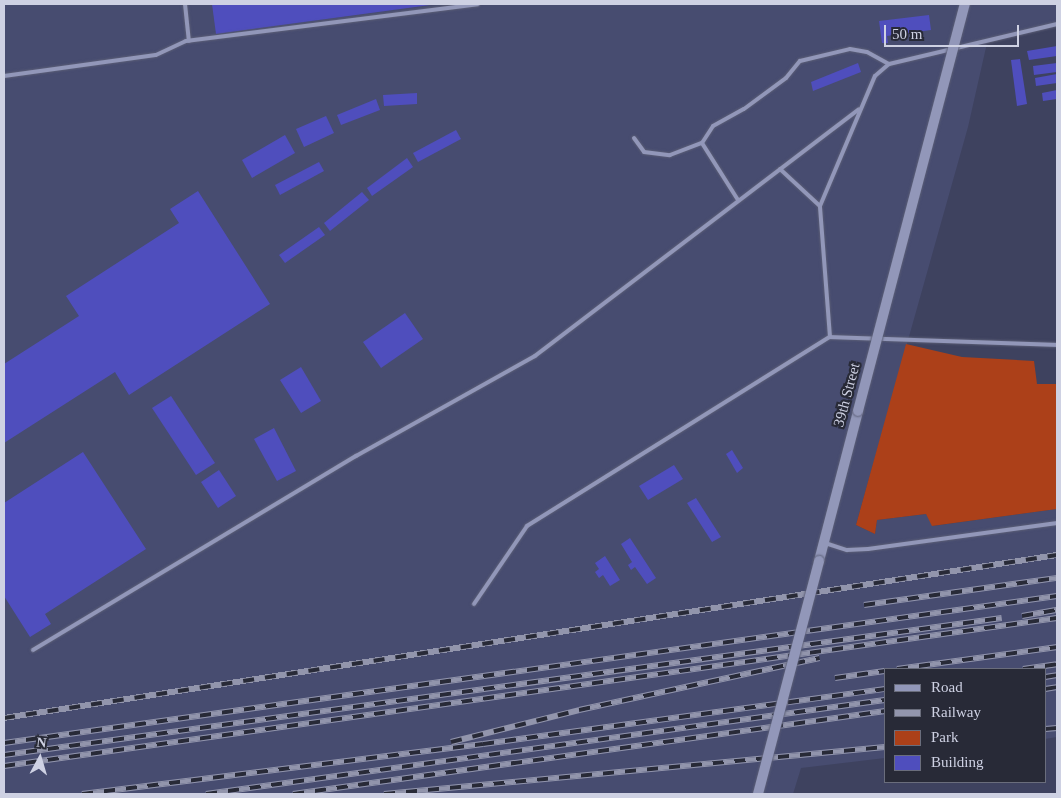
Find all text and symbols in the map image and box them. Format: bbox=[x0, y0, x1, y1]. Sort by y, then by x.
scale bar bbox=[886, 15, 1021, 47]
text: 50 m bbox=[892, 26, 922, 42]
street label: 39th Street bbox=[830, 361, 864, 429]
legend bbox=[884, 668, 1046, 783]
text: Road bbox=[931, 679, 963, 695]
text: Railway bbox=[931, 704, 981, 720]
text: Park bbox=[931, 729, 959, 745]
north arrow bbox=[15, 733, 65, 783]
text: N bbox=[36, 735, 47, 751]
text: Building bbox=[931, 754, 984, 770]

